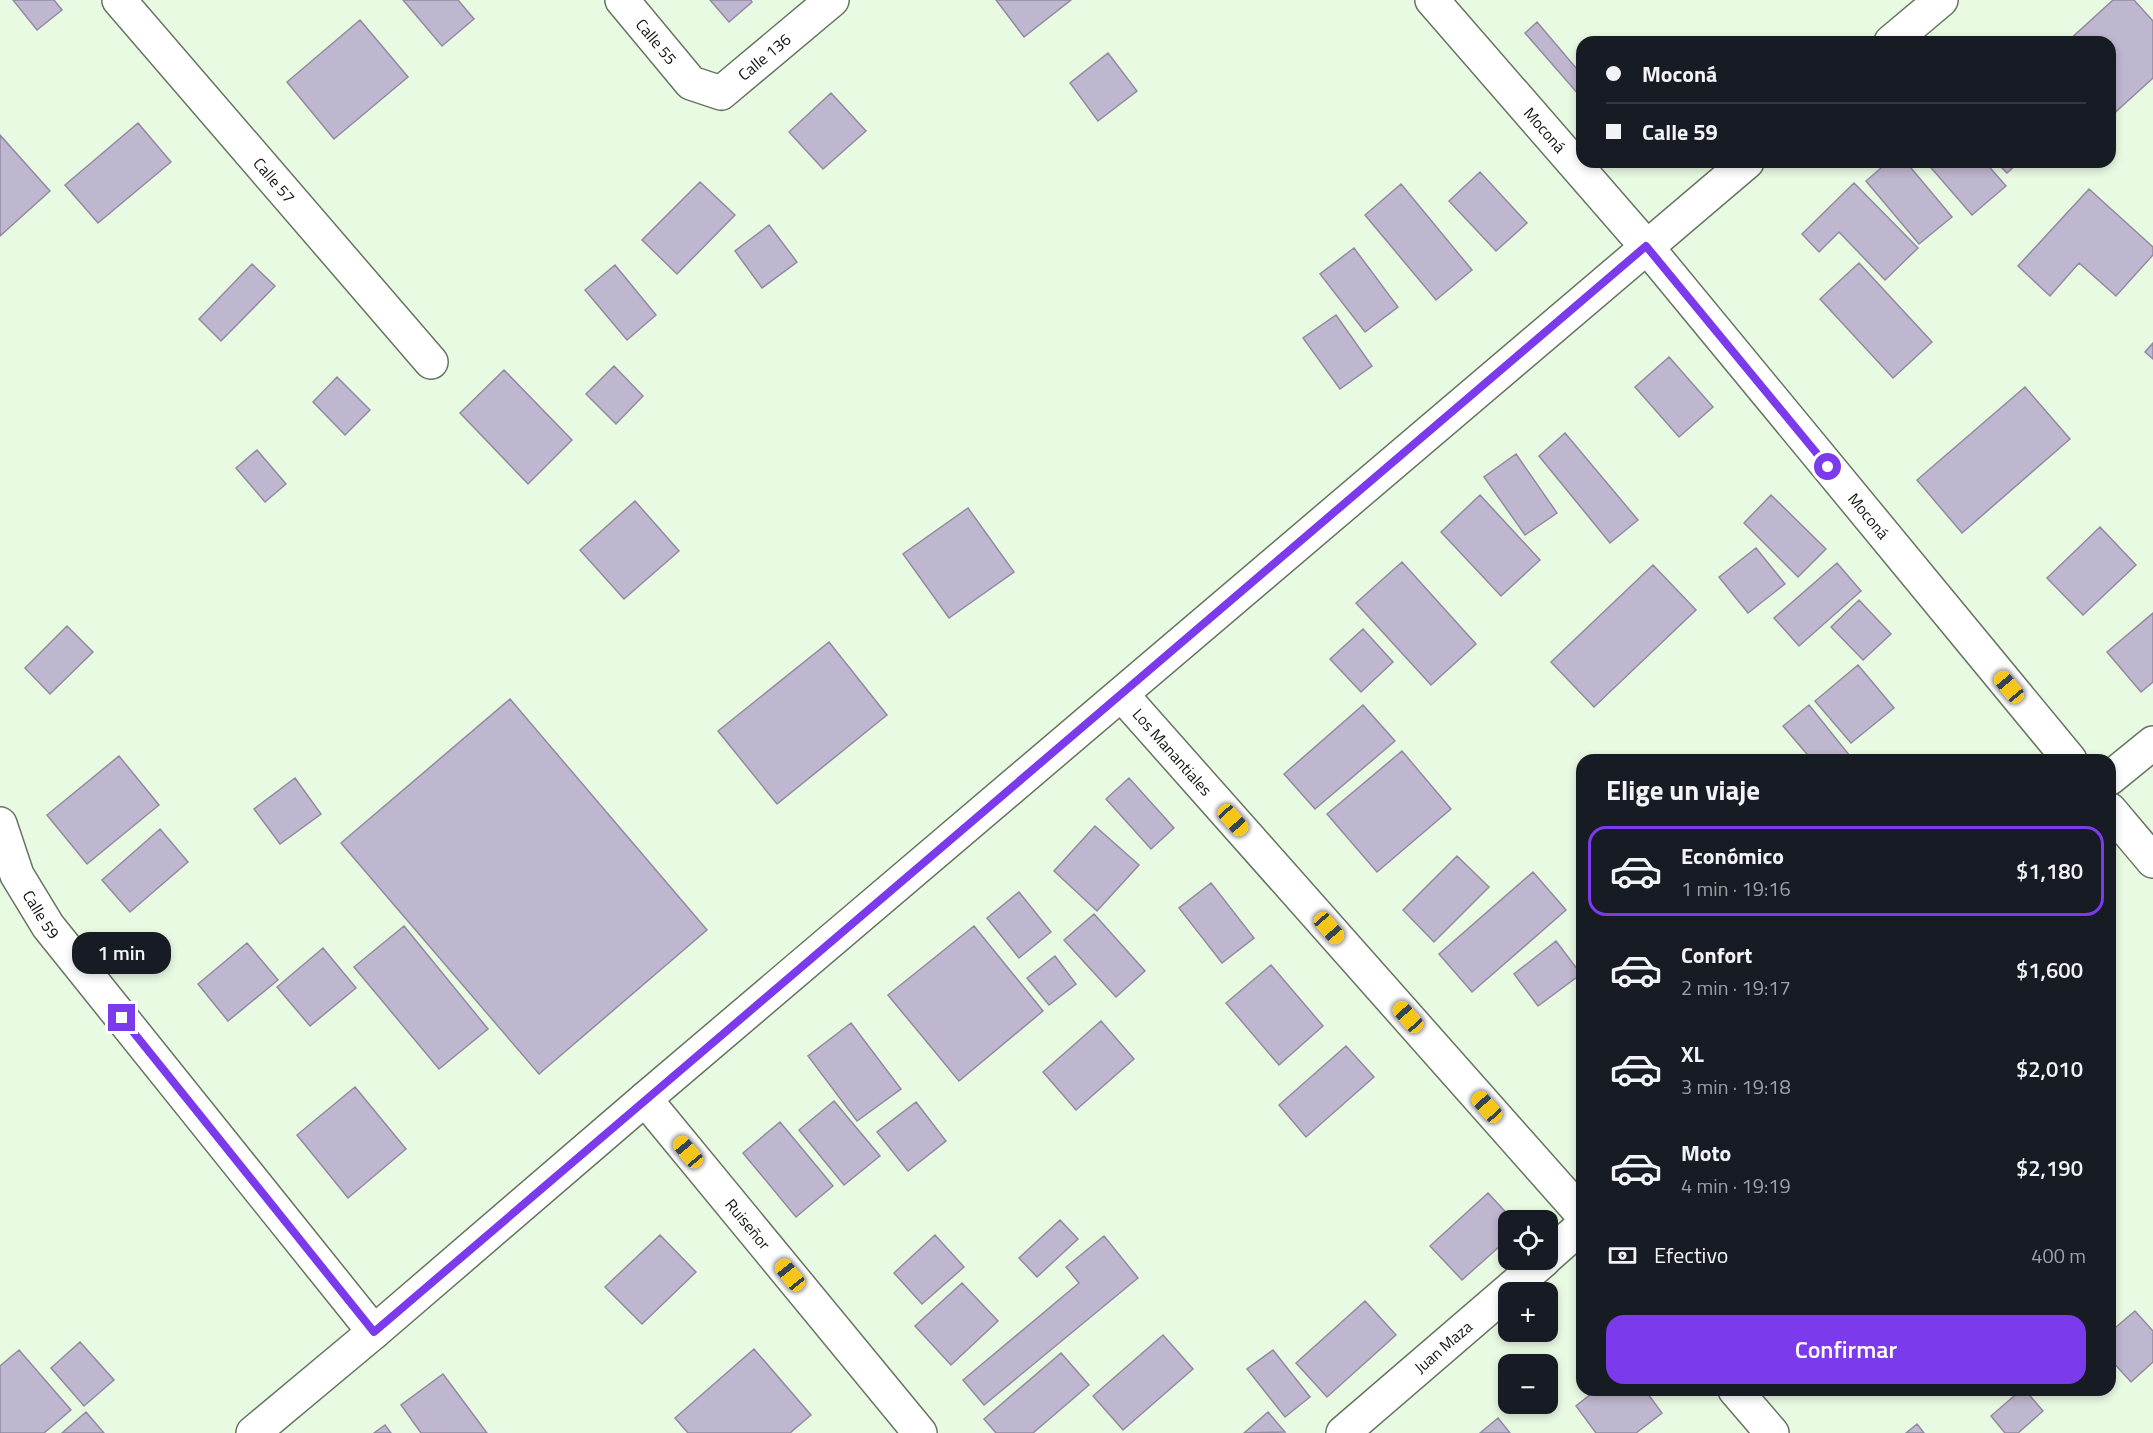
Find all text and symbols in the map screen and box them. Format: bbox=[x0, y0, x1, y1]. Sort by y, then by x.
street label: Calle 55 bbox=[630, 13, 683, 70]
street label: Calle 136 bbox=[733, 27, 796, 86]
text: Moconá bbox=[1642, 57, 1717, 91]
street label: Moconá bbox=[1518, 102, 1572, 158]
text: Calle 59 bbox=[1642, 115, 1718, 149]
street label: Calle 57 bbox=[248, 152, 301, 208]
route start bbox=[1814, 453, 1841, 480]
street label: Moconá bbox=[1842, 488, 1895, 544]
car bbox=[1991, 667, 2027, 707]
street label: Los Manantiales bbox=[1127, 703, 1218, 801]
text: Elige un viaje bbox=[1606, 769, 1760, 810]
car bbox=[1214, 801, 1252, 839]
text: Económico bbox=[1681, 839, 1784, 873]
icon: car bbox=[1609, 844, 1663, 898]
text: $1,180 bbox=[2016, 854, 2083, 888]
text: 1 min · 19:16 bbox=[1681, 873, 1791, 904]
street label: Calle 59 bbox=[17, 885, 66, 944]
car bbox=[1310, 909, 1348, 947]
callout: 1 min bbox=[72, 931, 172, 973]
text: 1 min bbox=[97, 937, 146, 968]
text: Confort bbox=[1681, 938, 1752, 972]
icon: car bbox=[1609, 943, 1663, 997]
text: $1,600 bbox=[2016, 953, 2083, 987]
text: 2 min · 19:17 bbox=[1681, 972, 1791, 1003]
car bbox=[1389, 998, 1427, 1036]
route end bbox=[108, 1004, 135, 1031]
text: XL bbox=[1681, 1037, 1704, 1071]
icon: car bbox=[1609, 1042, 1663, 1096]
text: $2,010 bbox=[2016, 1052, 2083, 1086]
text: 3 min · 19:18 bbox=[1681, 1071, 1791, 1102]
car bbox=[1468, 1088, 1506, 1126]
car bbox=[670, 1132, 706, 1172]
text: Moto bbox=[1681, 1136, 1731, 1170]
icon: car bbox=[1609, 1141, 1663, 1195]
text: $2,190 bbox=[2016, 1151, 2083, 1185]
text: 4 min · 19:19 bbox=[1681, 1170, 1791, 1201]
street label: Ruiseñor bbox=[720, 1193, 777, 1255]
map controls bbox=[1498, 1210, 1558, 1414]
button: locate bbox=[1498, 1210, 1558, 1270]
text: Efectivo bbox=[1654, 1238, 1728, 1272]
icon: cash bbox=[1606, 1239, 1639, 1272]
text: 400 m bbox=[2031, 1240, 2086, 1271]
car bbox=[772, 1255, 808, 1295]
button: + bbox=[1498, 1282, 1558, 1342]
street label: Juan Maza bbox=[1409, 1315, 1477, 1379]
button: Confirmar bbox=[1606, 1315, 2086, 1384]
button: − bbox=[1498, 1354, 1558, 1414]

